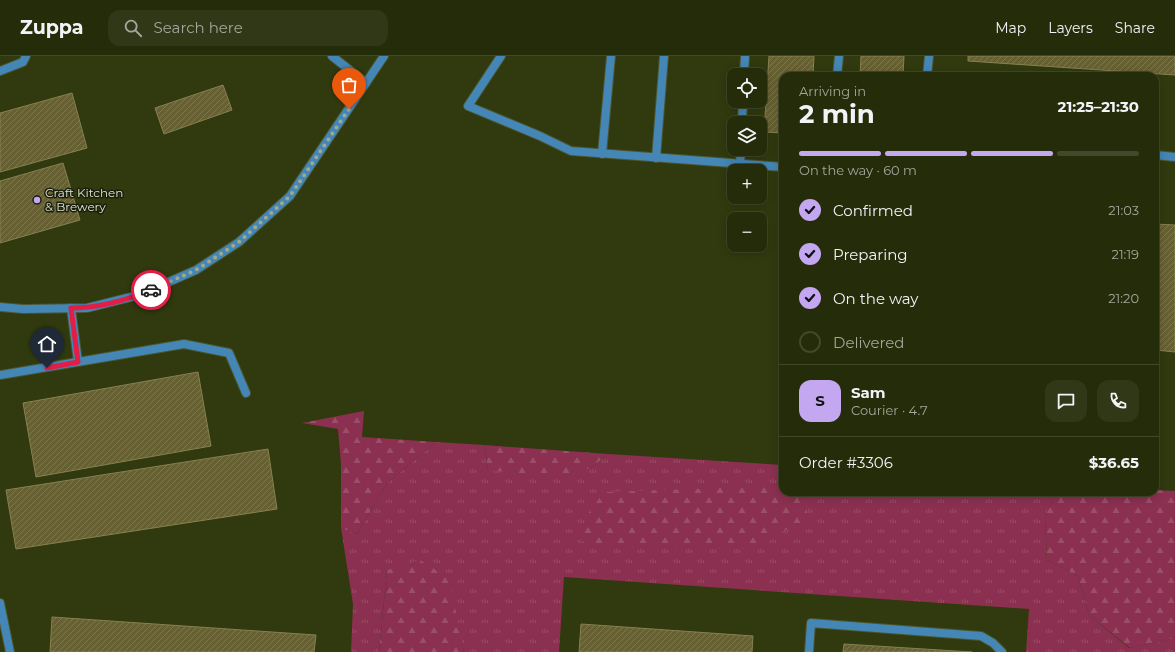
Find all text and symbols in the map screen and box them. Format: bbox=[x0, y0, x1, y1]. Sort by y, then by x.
search box bbox=[108, 10, 388, 46]
text: Zuppa bbox=[20, 16, 84, 39]
icon: search bbox=[122, 17, 144, 39]
text: Search here bbox=[154, 18, 243, 37]
text: Map bbox=[995, 19, 1026, 37]
text: Layers bbox=[1048, 19, 1093, 37]
text: Share bbox=[1115, 19, 1155, 37]
pin bbox=[332, 68, 366, 109]
map controls bbox=[727, 68, 767, 252]
button: locate bbox=[727, 68, 767, 108]
icon: bag bbox=[338, 74, 360, 96]
text: Arriving in bbox=[799, 83, 866, 99]
text: 21:25–21:30 bbox=[1058, 97, 1139, 116]
text: 2 min bbox=[799, 98, 875, 130]
button: layers bbox=[727, 116, 767, 156]
text: On the way · 60 m bbox=[799, 162, 917, 178]
button: + bbox=[727, 164, 767, 204]
place label: Craft Kitchen & Brewery bbox=[45, 185, 123, 214]
marker: Craft Kitchen & Brewery bbox=[32, 195, 42, 205]
icon: check bbox=[799, 199, 821, 221]
text: Confirmed bbox=[833, 201, 913, 220]
text: 21:03 bbox=[1108, 202, 1139, 218]
button: − bbox=[727, 212, 767, 252]
icon: check bbox=[799, 243, 821, 265]
text: Preparing bbox=[833, 245, 908, 264]
text: 21:19 bbox=[1112, 246, 1139, 262]
courier bbox=[131, 270, 171, 310]
icon: car bbox=[140, 279, 162, 301]
icon: check bbox=[799, 287, 821, 309]
text: On the way bbox=[833, 289, 918, 308]
text: 21:20 bbox=[1108, 290, 1139, 306]
pin bbox=[30, 327, 64, 368]
icon: home bbox=[36, 333, 58, 355]
text: Delivered bbox=[833, 333, 905, 352]
button: chat bbox=[1045, 380, 1087, 422]
button: phone bbox=[1097, 380, 1139, 422]
text: Sam bbox=[851, 383, 886, 402]
text: S bbox=[815, 391, 825, 410]
text: Courier · 4.7 bbox=[851, 402, 928, 418]
text: Order #3306 bbox=[799, 453, 893, 472]
text: $36.65 bbox=[1089, 453, 1139, 472]

